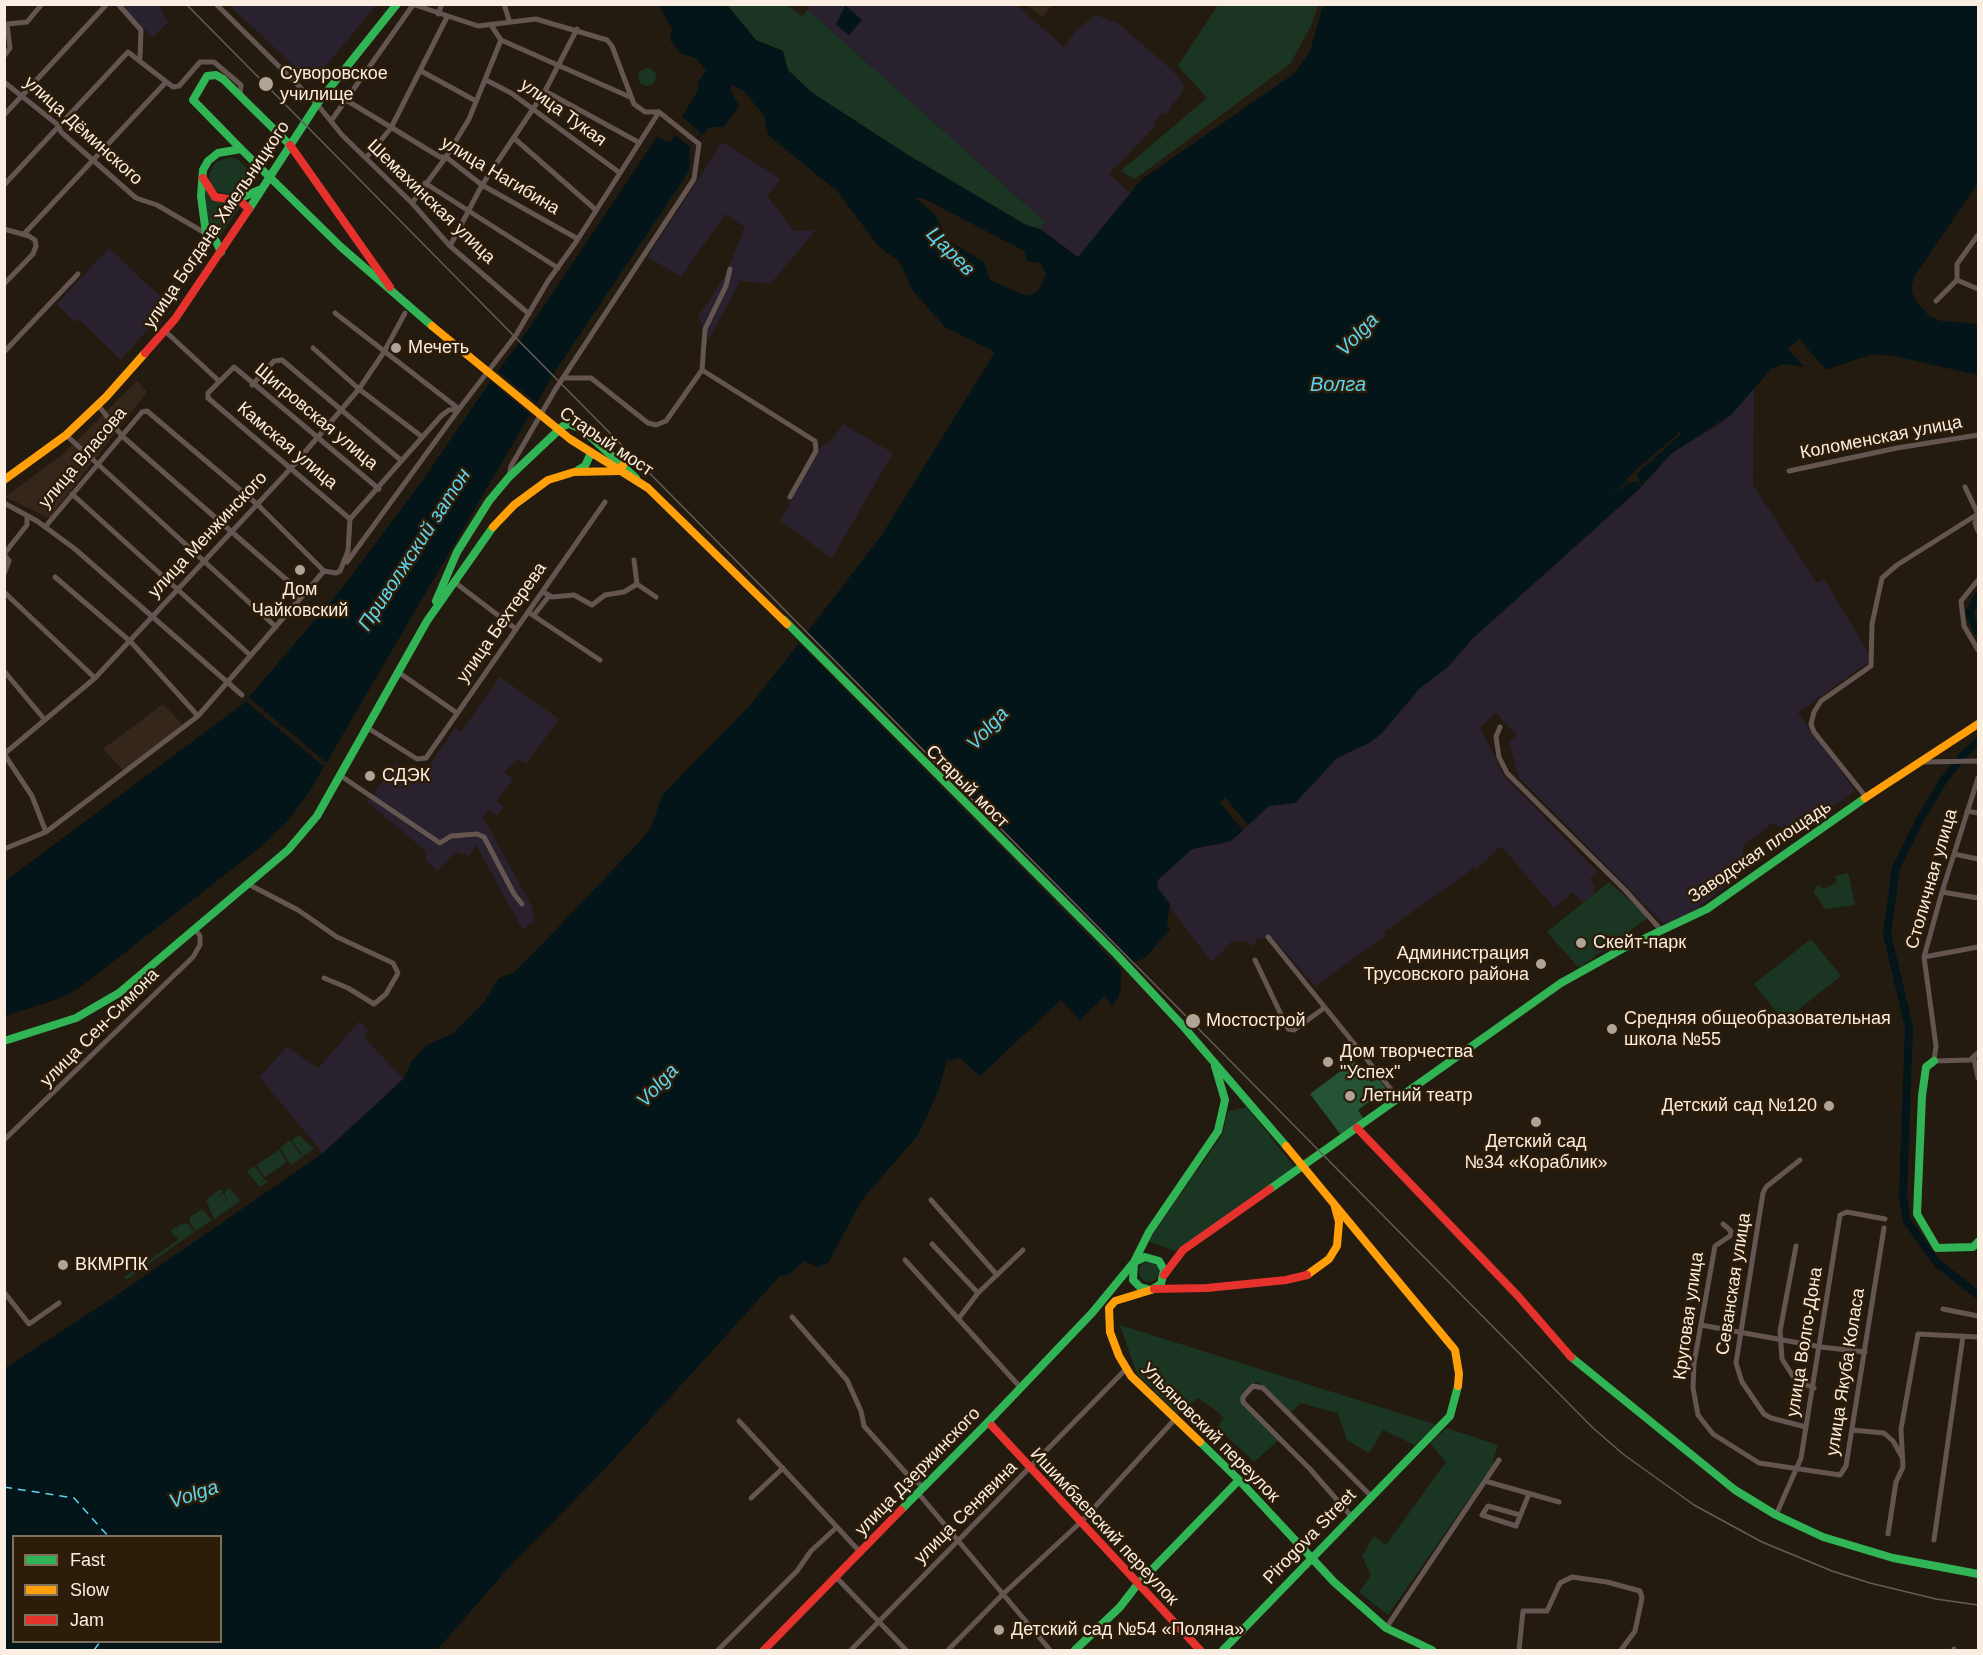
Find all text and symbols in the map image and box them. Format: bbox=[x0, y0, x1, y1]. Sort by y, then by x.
place label: Суворовское училище bbox=[280, 63, 388, 106]
street label: улица Дёминского bbox=[19, 72, 147, 190]
street label: улица Тукая bbox=[516, 74, 610, 152]
marker: Суворовское училище bbox=[257, 75, 275, 93]
street label: улица Богдана Хмельницкого bbox=[139, 117, 295, 333]
street label: улица Нагибина bbox=[437, 132, 563, 220]
street label: Шемахинская улица bbox=[363, 135, 499, 269]
water label: Царев bbox=[921, 223, 979, 281]
water label: Volga bbox=[1332, 309, 1384, 361]
place label: Мечеть bbox=[408, 337, 469, 359]
marker: Мечеть bbox=[389, 341, 403, 355]
street label: Щигровская улица bbox=[250, 359, 382, 475]
water label: Волга bbox=[1310, 373, 1366, 397]
street label: Камская улица bbox=[232, 398, 342, 494]
street label: улица Власова bbox=[34, 403, 132, 513]
street label: Старый мост bbox=[555, 403, 657, 481]
street label: Коломенская улица bbox=[1798, 412, 1964, 464]
water label: Приволжский затон bbox=[354, 464, 476, 636]
street label: улица Менжинского bbox=[144, 467, 272, 603]
street label: улица Бехтерева bbox=[452, 559, 552, 687]
marker: Дом Чайковский bbox=[293, 563, 307, 577]
place label: Дом Чайковский bbox=[252, 579, 348, 622]
water label: Volga bbox=[962, 702, 1014, 756]
street label: Старый мост bbox=[921, 741, 1013, 833]
place label: СДЭК bbox=[382, 765, 430, 787]
marker: СДЭК bbox=[363, 769, 377, 783]
street label: Заводская площадь bbox=[1685, 796, 1835, 908]
street label: Столичная улица bbox=[1902, 806, 1962, 952]
place label: Скейт-парк bbox=[1593, 932, 1686, 954]
marker: Скейт-парк bbox=[1574, 936, 1588, 950]
place label: Администрация Трусовского района bbox=[1364, 943, 1529, 986]
marker: Администрация Трусовского района bbox=[1534, 957, 1548, 971]
street label: улица Сен-Симона bbox=[36, 964, 164, 1092]
place label: Средняя общеобразовательная школа №55 bbox=[1624, 1008, 1891, 1050]
place label: Мостострой bbox=[1206, 1010, 1306, 1032]
marker: Мостострой bbox=[1184, 1012, 1202, 1030]
marker: Средняя общеобразовательная школа №55 bbox=[1605, 1022, 1619, 1036]
place label: Дом творчества "Успех" bbox=[1340, 1041, 1473, 1084]
marker: Дом творчества "Успех" bbox=[1321, 1055, 1335, 1069]
water label: Volga bbox=[632, 1059, 684, 1113]
place label: Летний театр bbox=[1362, 1085, 1472, 1107]
marker: Летний театр bbox=[1343, 1089, 1357, 1103]
place label: Детский сад №120 bbox=[1662, 1095, 1817, 1117]
marker: Детский сад №120 bbox=[1822, 1099, 1836, 1113]
marker: Детский сад №34 «Кораблик» bbox=[1529, 1115, 1543, 1129]
place label: Детский сад №34 «Кораблик» bbox=[1465, 1131, 1607, 1174]
street label: Севанская улица bbox=[1712, 1211, 1756, 1357]
street label: Круговая улица bbox=[1669, 1251, 1709, 1381]
place label: ВКМРПК bbox=[75, 1254, 148, 1276]
marker: ВКМРПК bbox=[56, 1258, 70, 1272]
street label: улица Волго-Дона bbox=[1783, 1266, 1827, 1418]
street label: улица Якуба Коласа bbox=[1822, 1287, 1870, 1457]
street label: Ульяновский переулок bbox=[1136, 1359, 1284, 1507]
street label: улица Дзержинского bbox=[851, 1403, 985, 1541]
street label: Ишимбаевский переулок bbox=[1025, 1444, 1183, 1610]
street label: улица Сенявина bbox=[910, 1457, 1022, 1569]
water label: Volga bbox=[166, 1475, 222, 1515]
street label: Pirogova Street bbox=[1259, 1485, 1361, 1589]
legend bbox=[12, 1535, 222, 1643]
text: Fast bbox=[70, 1550, 105, 1570]
text: Slow bbox=[70, 1580, 109, 1600]
text: Jam bbox=[70, 1610, 104, 1630]
place label: Детский сад №54 «Поляна» bbox=[1011, 1619, 1244, 1641]
marker: Детский сад №54 «Поляна» bbox=[992, 1623, 1006, 1637]

